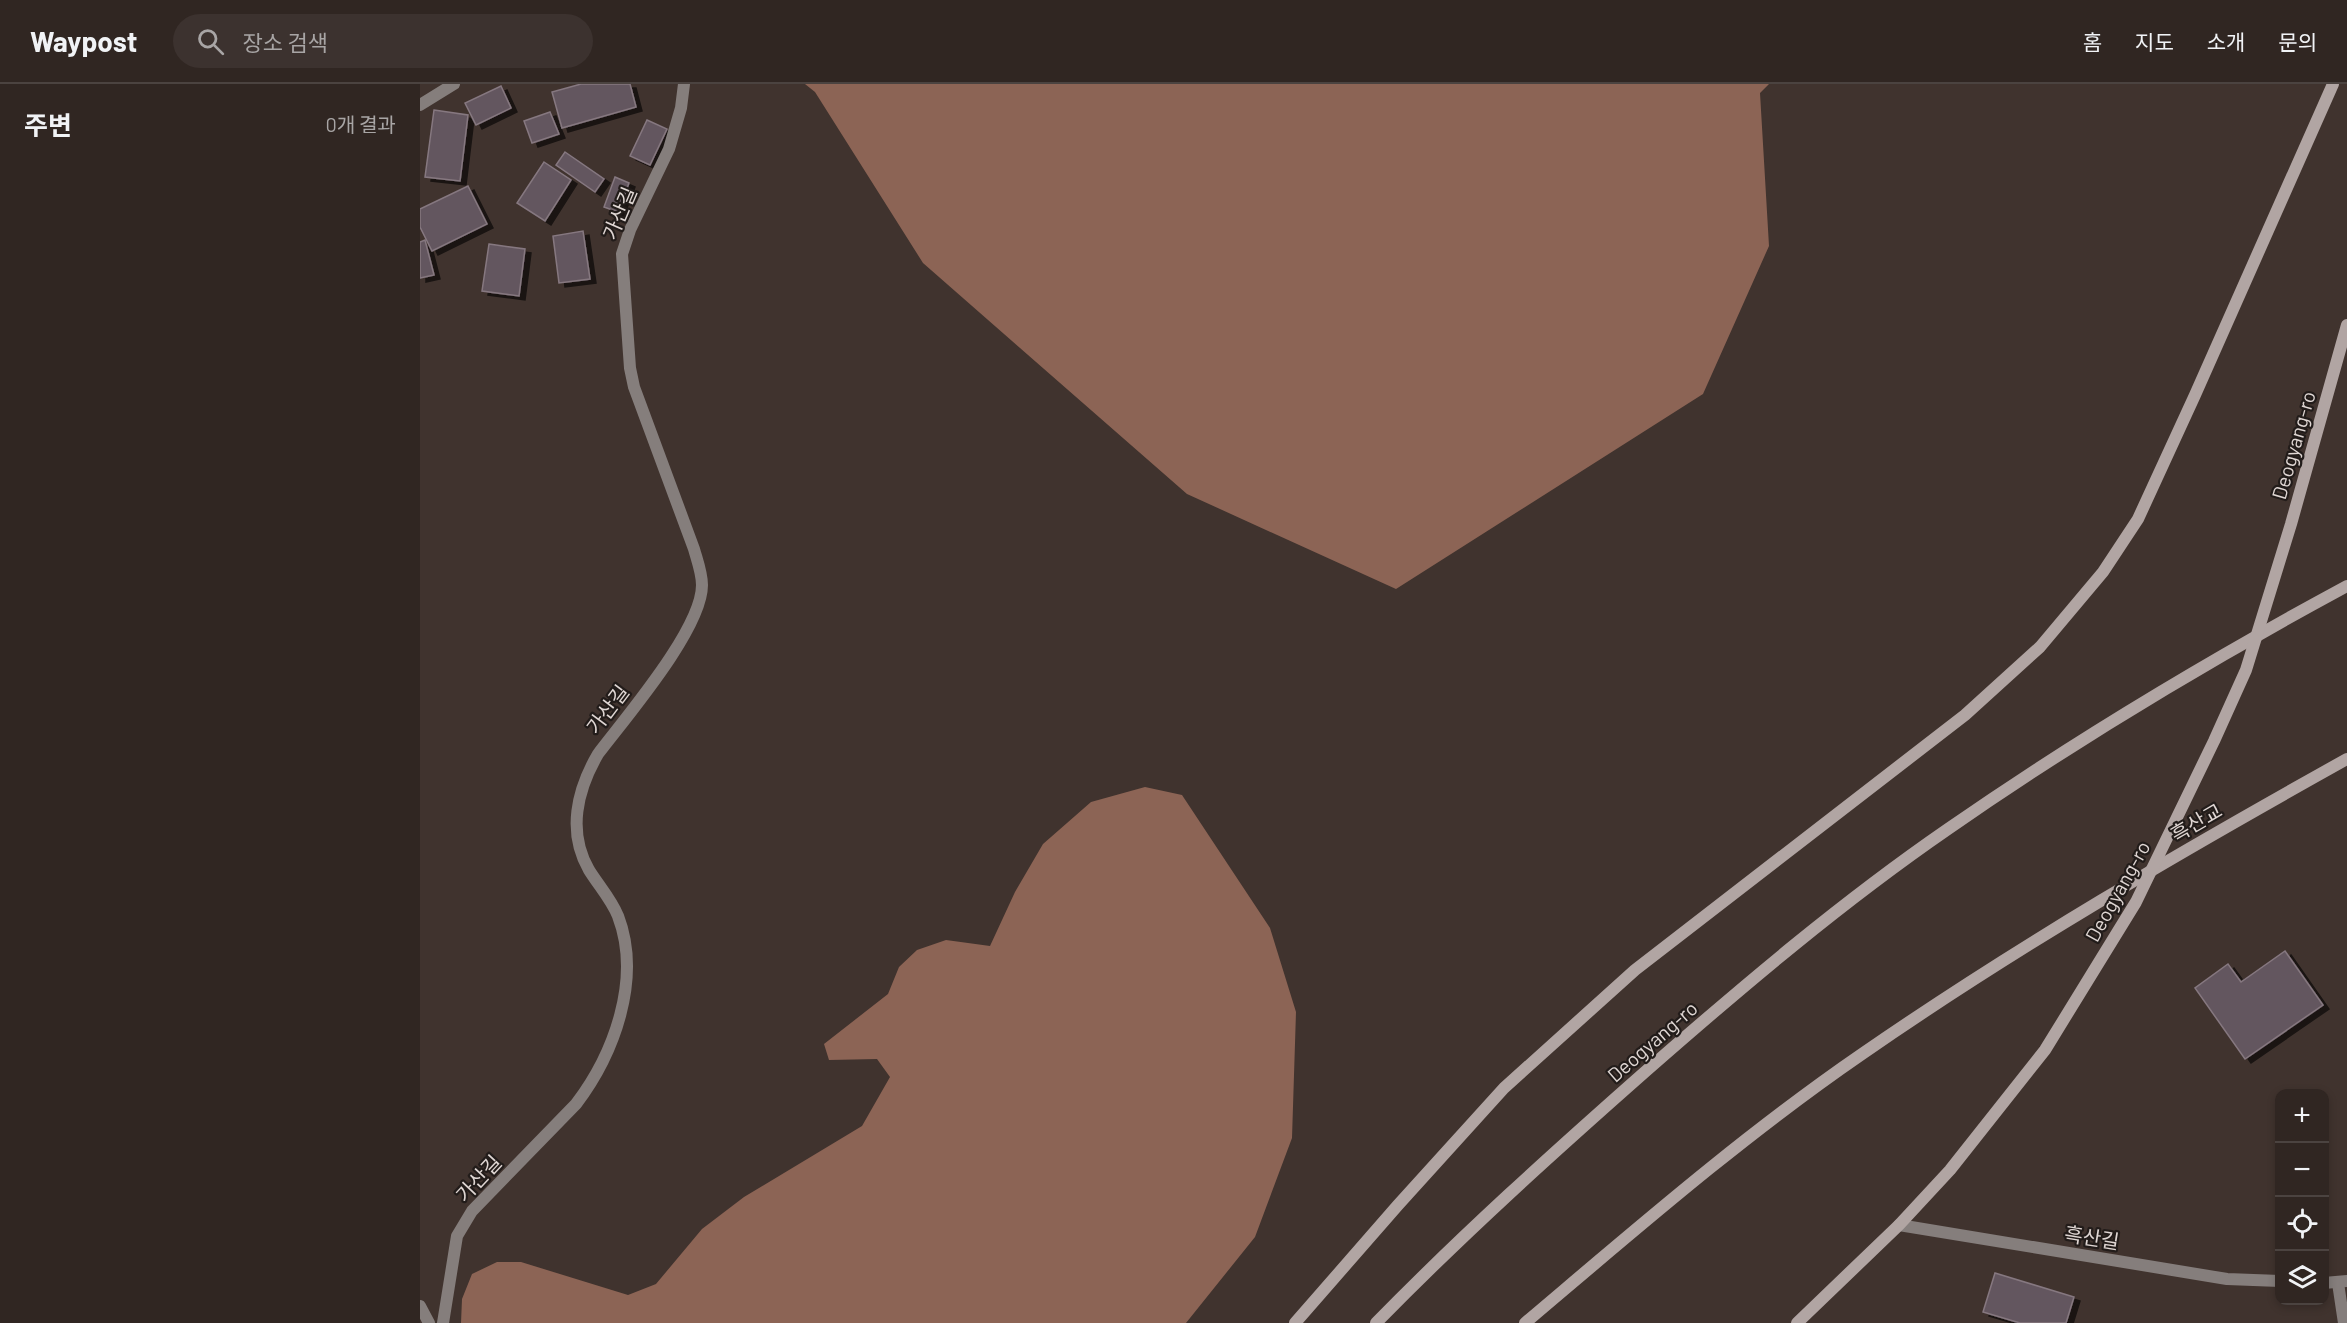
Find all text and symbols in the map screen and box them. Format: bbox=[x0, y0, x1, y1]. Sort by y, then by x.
search box bbox=[173, 14, 593, 68]
text: Waypost bbox=[30, 24, 137, 58]
icon: search bbox=[194, 25, 227, 58]
text: 장소 검색 bbox=[242, 29, 328, 55]
text: 홈 bbox=[2083, 29, 2102, 54]
text: 지도 bbox=[2135, 29, 2174, 54]
text: 소개 bbox=[2207, 29, 2245, 54]
text: 문의 bbox=[2278, 29, 2317, 54]
text: 주변 bbox=[24, 109, 72, 140]
text: 0개 결과 bbox=[326, 112, 396, 136]
street label: 가산길 bbox=[597, 183, 641, 243]
street label: Deogyang-ro bbox=[2266, 388, 2320, 502]
street label: 가산길 bbox=[581, 680, 633, 738]
street label: 흑산교 bbox=[2166, 798, 2226, 846]
street label: Deogyang-ro bbox=[2080, 837, 2154, 945]
street label: Deogyang-ro bbox=[1602, 995, 1702, 1087]
map controls bbox=[2275, 1089, 2329, 1305]
button: + bbox=[2275, 1089, 2329, 1143]
button: − bbox=[2275, 1143, 2329, 1197]
street label: 가산길 bbox=[450, 1150, 506, 1206]
button: locate bbox=[2275, 1197, 2329, 1251]
street label: 흑산길 bbox=[2063, 1221, 2121, 1253]
button: layers bbox=[2275, 1251, 2329, 1305]

